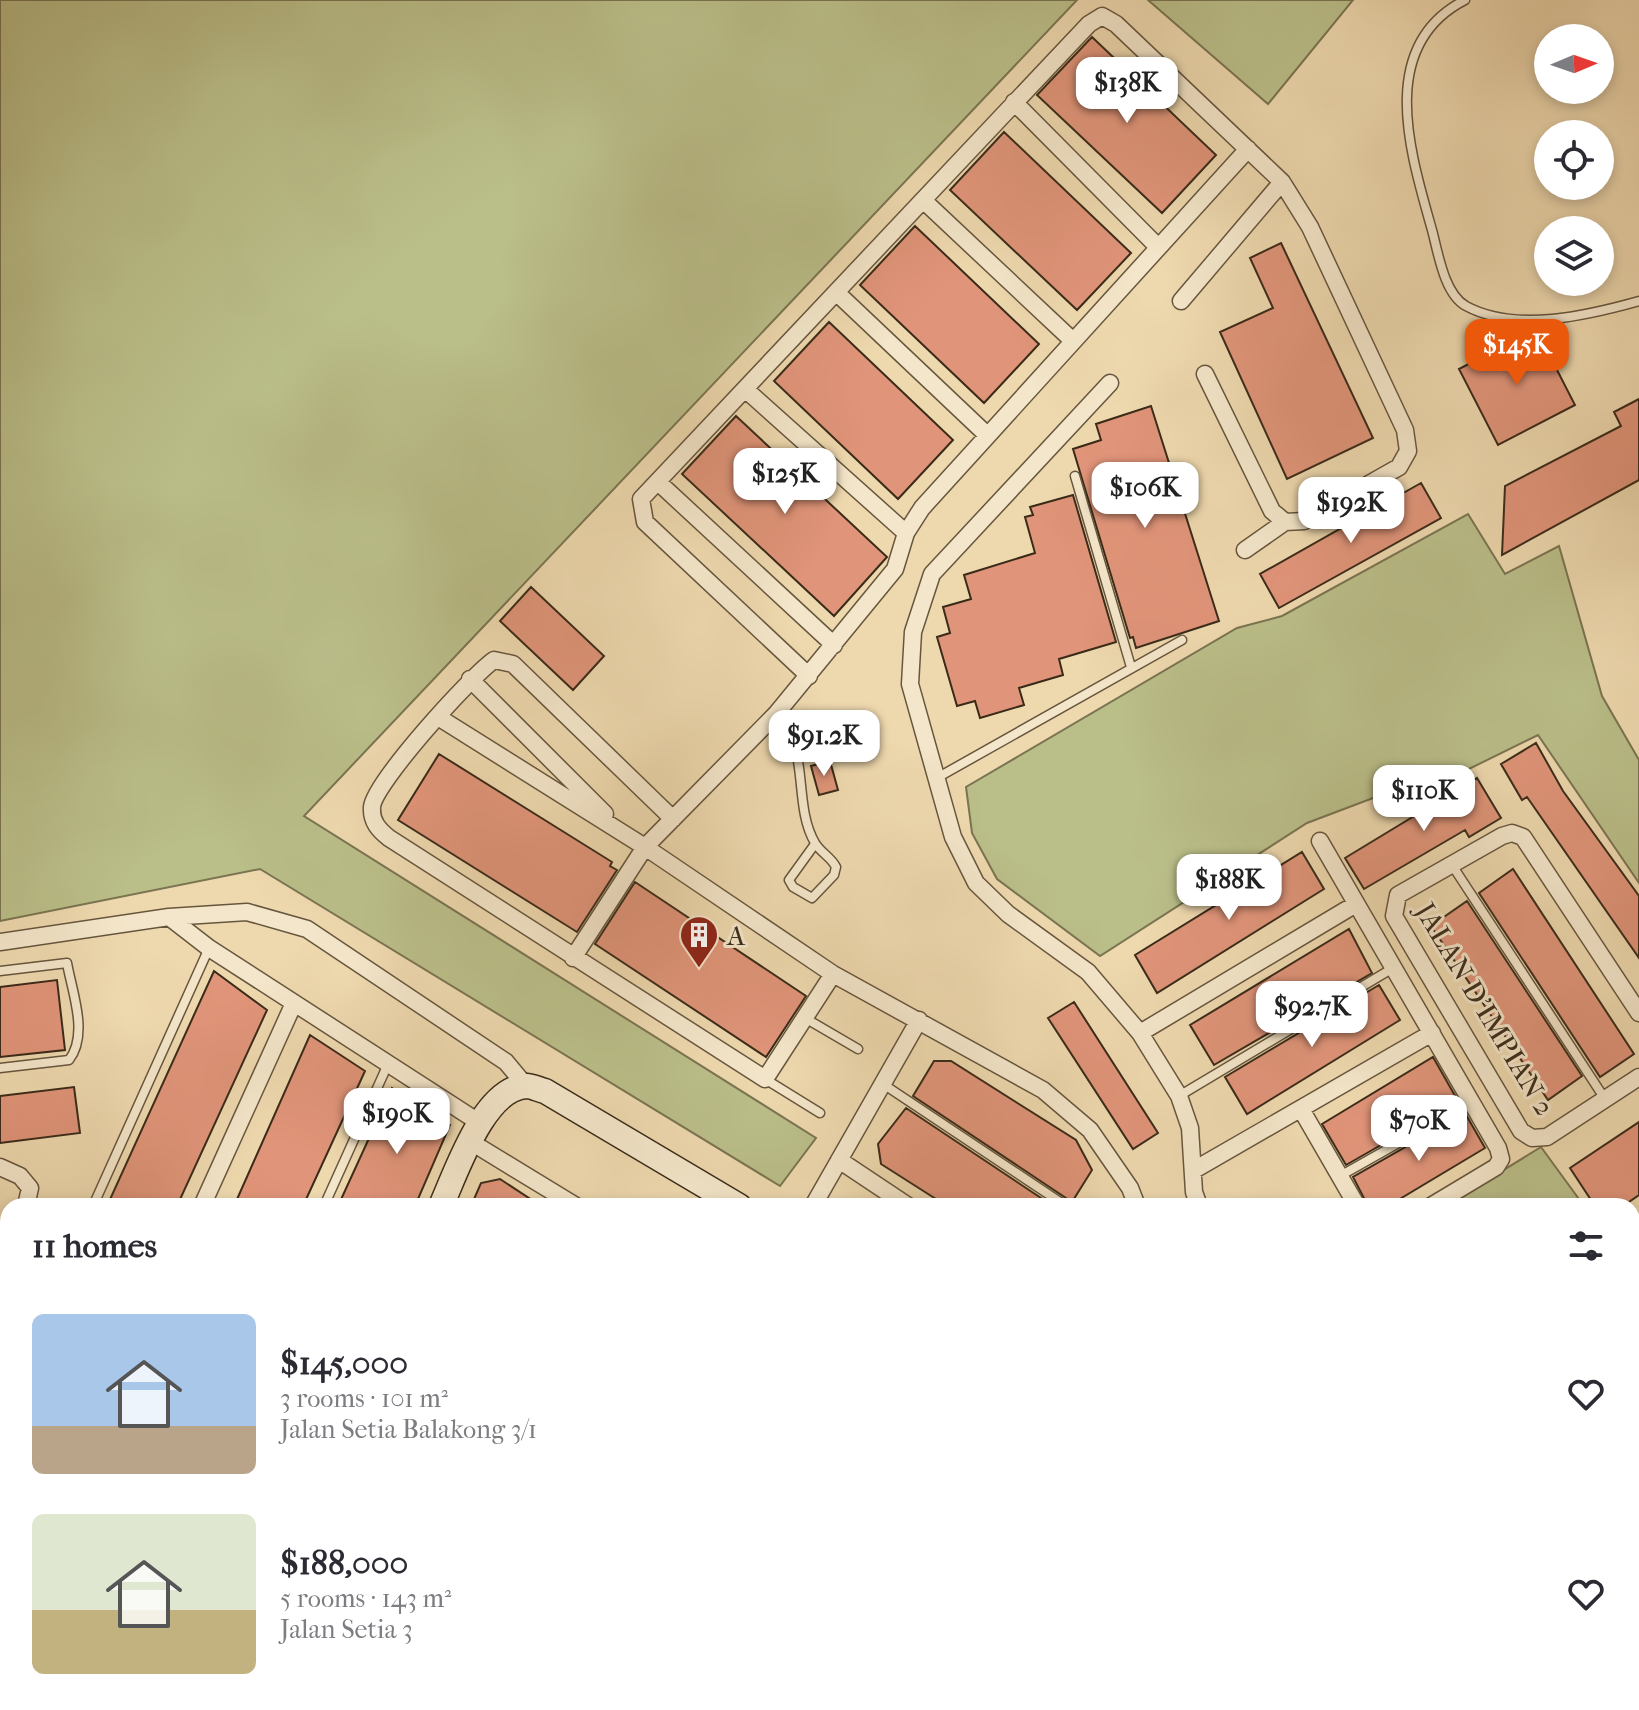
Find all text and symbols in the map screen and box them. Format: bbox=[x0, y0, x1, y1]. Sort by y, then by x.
north arrow bbox=[1534, 24, 1614, 104]
map controls bbox=[1534, 24, 1614, 296]
pin: $138K bbox=[1071, 57, 1183, 125]
text: $138K bbox=[1094, 67, 1160, 98]
button: locate bbox=[1534, 120, 1614, 200]
button: layers bbox=[1534, 216, 1614, 296]
pin: $145K bbox=[1461, 319, 1573, 387]
text: $145K bbox=[1483, 329, 1551, 360]
pin: $125K bbox=[729, 448, 841, 516]
text: $125K bbox=[751, 458, 819, 489]
pin: $106K bbox=[1089, 462, 1201, 530]
text: $106K bbox=[1110, 472, 1180, 503]
pin: $192K bbox=[1295, 477, 1407, 545]
text: $192K bbox=[1316, 487, 1386, 518]
pin: $91.2K bbox=[759, 710, 889, 778]
text: $91.2K bbox=[787, 720, 861, 751]
pin: $110K bbox=[1368, 765, 1480, 833]
text: $110K bbox=[1391, 775, 1457, 806]
pin: $188K bbox=[1173, 854, 1285, 922]
text: $188K bbox=[1195, 864, 1263, 895]
street label: JALAN D'IMPIAN 2 bbox=[1407, 895, 1562, 1121]
building icon: A bbox=[678, 914, 720, 969]
place label: A bbox=[726, 919, 746, 952]
pin: $92.7K bbox=[1247, 981, 1377, 1049]
text: $92.7K bbox=[1274, 991, 1350, 1022]
pin: $190K bbox=[341, 1088, 453, 1156]
pin: $70K bbox=[1372, 1095, 1466, 1163]
text: $190K bbox=[362, 1098, 432, 1129]
text: $70K bbox=[1389, 1105, 1449, 1136]
icon: filters bbox=[1564, 1224, 1608, 1268]
text: 11 homes bbox=[32, 1226, 157, 1266]
text: $145,000 bbox=[280, 1343, 408, 1383]
icon: home bbox=[96, 1346, 192, 1442]
icon: heart bbox=[1564, 1372, 1608, 1416]
text: 3 rooms · 101 m² bbox=[280, 1383, 448, 1414]
text: Jalan Setia Balakong 3/1 bbox=[280, 1414, 537, 1445]
text: $188,000 bbox=[280, 1543, 408, 1583]
icon: home bbox=[96, 1546, 192, 1642]
icon: heart bbox=[1564, 1572, 1608, 1616]
text: 5 rooms · 143 m² bbox=[280, 1583, 451, 1614]
text: Jalan Setia 3 bbox=[280, 1614, 413, 1645]

